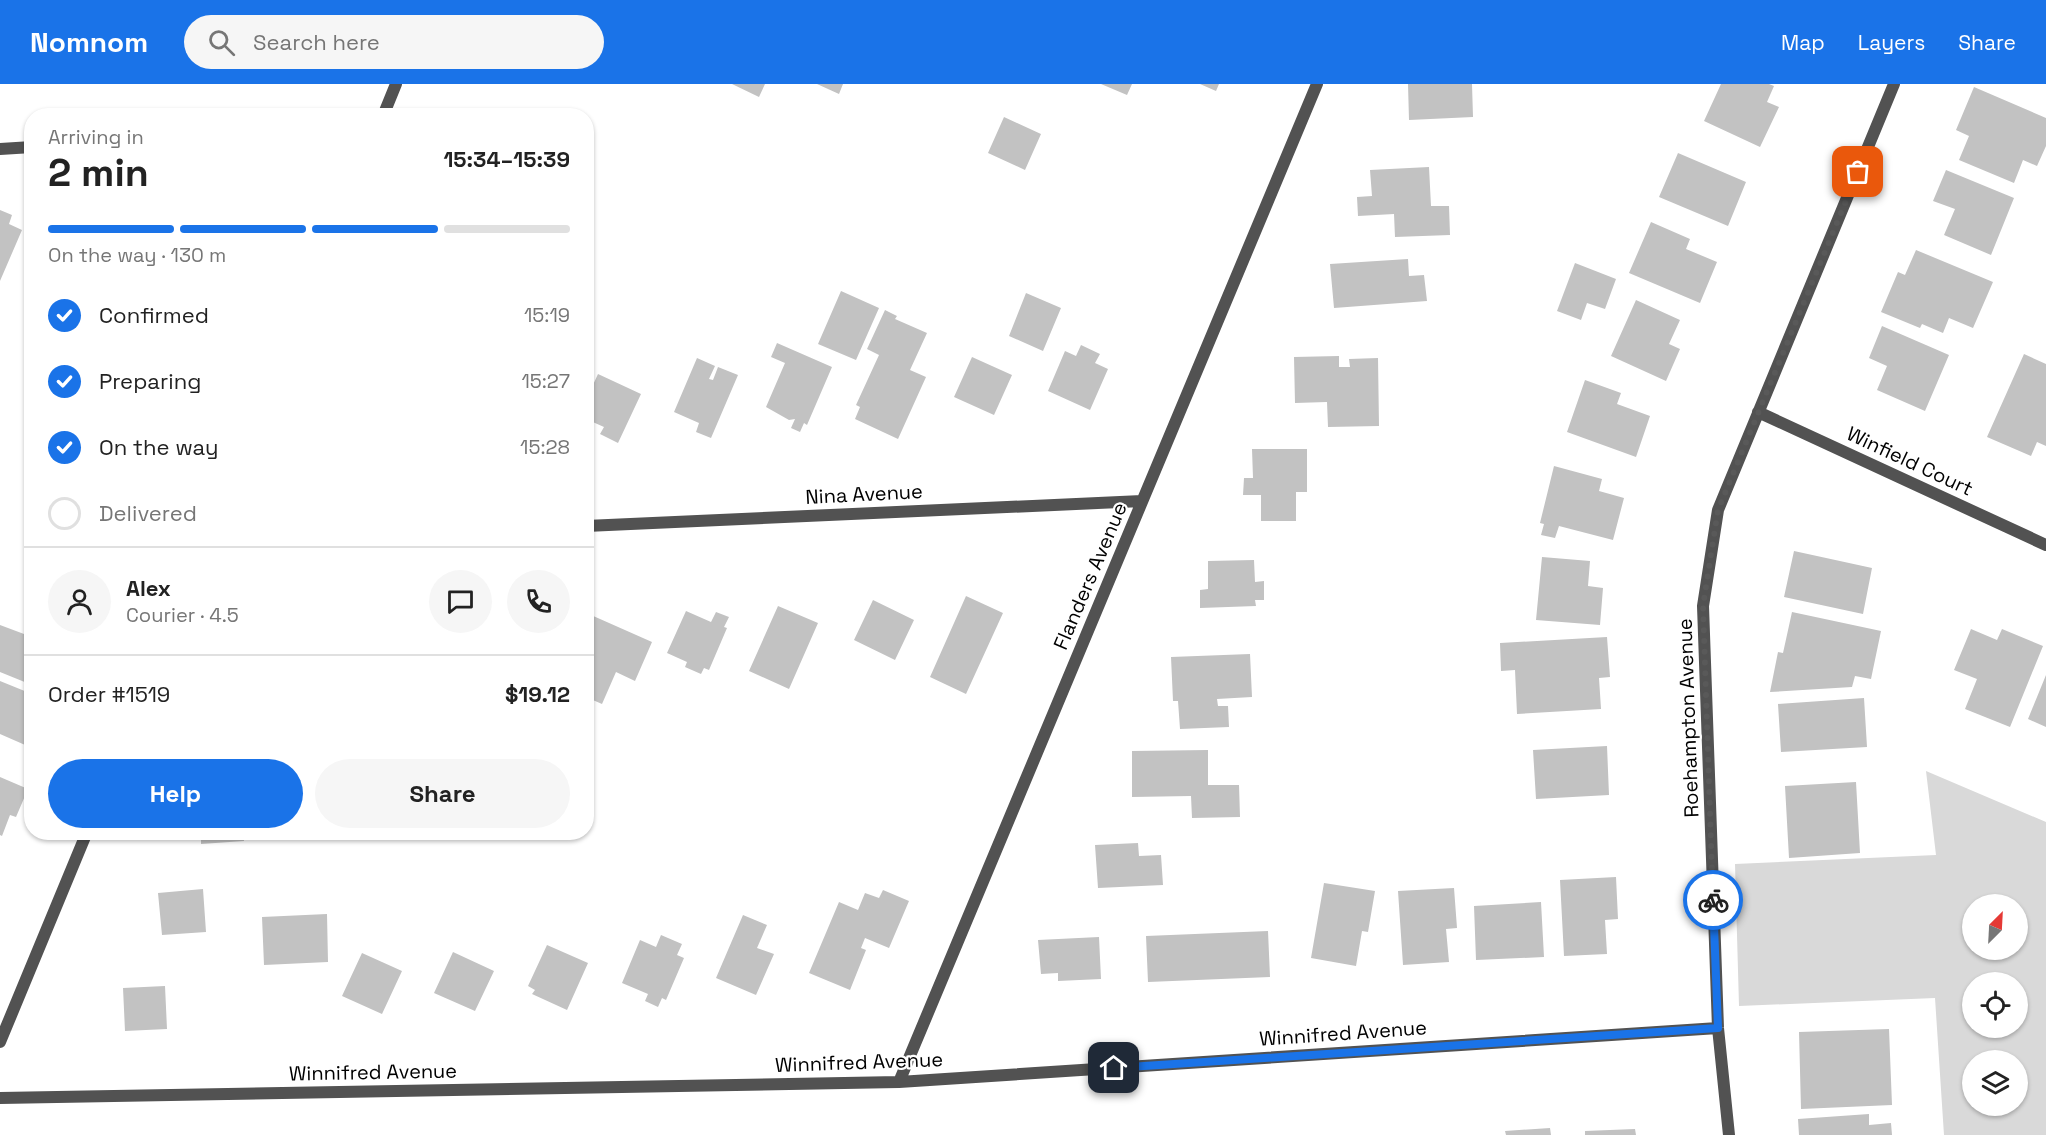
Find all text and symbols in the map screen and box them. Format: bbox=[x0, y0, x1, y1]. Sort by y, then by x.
search box bbox=[184, 15, 604, 69]
text: Nomnom bbox=[30, 24, 148, 60]
icon: search bbox=[205, 26, 238, 59]
text: Search here bbox=[253, 28, 380, 56]
text: Map bbox=[1781, 29, 1825, 56]
text: Layers bbox=[1858, 29, 1925, 56]
text: Share bbox=[1958, 29, 2016, 56]
text: Arriving in bbox=[48, 124, 144, 150]
text: 15:34–15:39 bbox=[443, 145, 570, 173]
pin bbox=[1832, 146, 1883, 197]
text: 2 min bbox=[48, 148, 149, 197]
icon: bag bbox=[1841, 155, 1874, 188]
text: On the way · 130 m bbox=[48, 242, 226, 268]
icon: check bbox=[48, 299, 81, 332]
text: Confirmed bbox=[99, 301, 209, 329]
text: 15:19 bbox=[524, 302, 570, 328]
icon: check bbox=[48, 365, 81, 398]
text: Preparing bbox=[99, 367, 201, 395]
text: 15:27 bbox=[521, 368, 570, 394]
street label: Winfield Court bbox=[1843, 420, 1977, 502]
icon: check bbox=[48, 431, 81, 464]
text: On the way bbox=[99, 433, 218, 461]
text: 15:28 bbox=[520, 434, 570, 460]
street label: Nina Avenue bbox=[805, 478, 923, 510]
street label: Flanders Avenue bbox=[1047, 498, 1133, 654]
text: Delivered bbox=[99, 499, 197, 527]
button: person bbox=[48, 570, 111, 633]
button: chat bbox=[429, 570, 492, 633]
button: phone bbox=[507, 570, 570, 633]
text: Alex bbox=[126, 574, 171, 602]
text: Courier · 4.5 bbox=[126, 602, 239, 628]
street label: Roehampton Avenue bbox=[1672, 618, 1704, 818]
text: Order #1519 bbox=[48, 680, 170, 708]
text: $19.12 bbox=[505, 680, 570, 708]
button: Help bbox=[48, 759, 303, 828]
button: Share bbox=[315, 759, 570, 828]
courier bbox=[1683, 870, 1743, 930]
icon: bike bbox=[1697, 884, 1730, 917]
north arrow bbox=[1962, 894, 2028, 960]
map controls bbox=[1962, 894, 2028, 1116]
button: locate bbox=[1962, 972, 2028, 1038]
street label: Winnifred Avenue bbox=[1258, 1014, 1428, 1052]
pin bbox=[1088, 1042, 1139, 1093]
street label: Winnifred Avenue bbox=[775, 1046, 943, 1078]
button: layers bbox=[1962, 1050, 2028, 1116]
icon: home bbox=[1097, 1051, 1130, 1084]
street label: Winnifred Avenue bbox=[289, 1058, 457, 1086]

